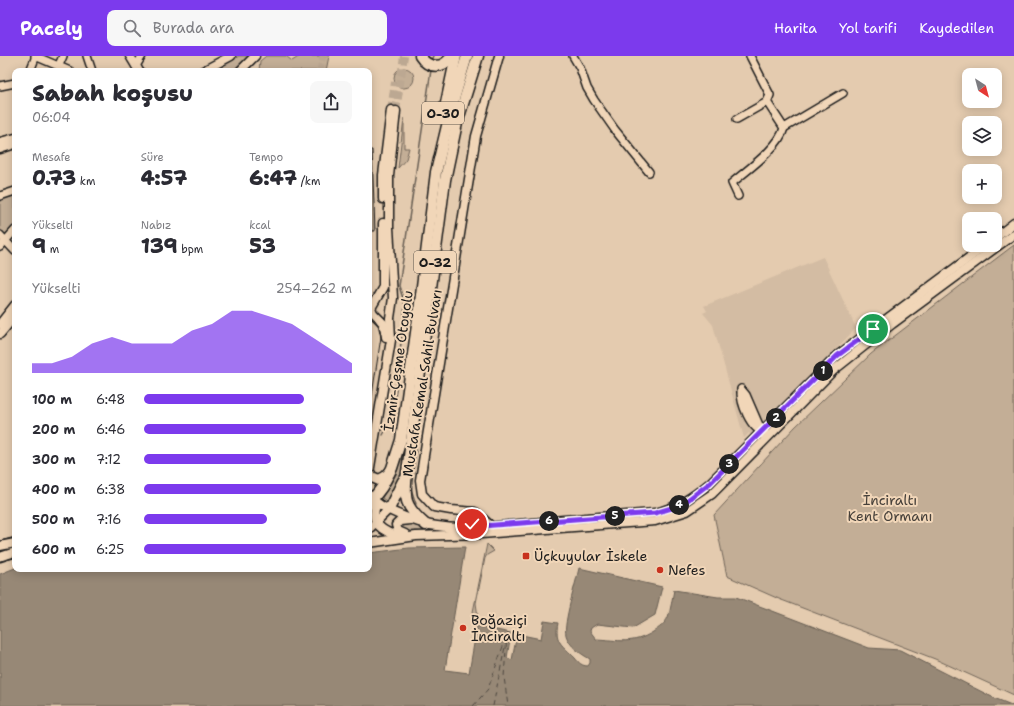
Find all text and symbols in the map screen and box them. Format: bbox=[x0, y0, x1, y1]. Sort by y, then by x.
search box bbox=[107, 10, 387, 46]
text: Pacely bbox=[20, 16, 83, 41]
icon: search bbox=[121, 17, 143, 39]
text: Burada ara bbox=[153, 18, 234, 38]
text: Harita bbox=[774, 19, 817, 37]
text: Yol tarifi bbox=[839, 19, 897, 37]
text: Kaydedilen bbox=[919, 19, 994, 37]
north arrow bbox=[962, 68, 1002, 108]
map controls bbox=[962, 68, 1002, 252]
text: Sabah koşusu bbox=[32, 79, 193, 108]
button: share bbox=[310, 81, 352, 123]
road number: O-30 bbox=[422, 102, 464, 124]
text: 06:04 bbox=[32, 109, 70, 126]
button: layers bbox=[962, 116, 1002, 156]
text: Mesafe bbox=[32, 150, 70, 165]
text: Süre bbox=[141, 150, 164, 165]
text: Tempo bbox=[249, 150, 283, 165]
button: + bbox=[962, 164, 1002, 204]
text: 0.73 bbox=[32, 165, 76, 191]
text: 4:57 bbox=[141, 165, 187, 191]
text: 6:47 bbox=[249, 165, 297, 191]
text: km bbox=[76, 174, 95, 189]
text: /km bbox=[297, 174, 320, 189]
button: − bbox=[962, 212, 1002, 252]
text: Yükselti bbox=[32, 218, 73, 233]
text: Nabız bbox=[141, 218, 172, 233]
text: kcal bbox=[249, 218, 271, 233]
text: 9 bbox=[32, 233, 46, 259]
text: 139 bbox=[141, 233, 177, 259]
text: 53 bbox=[249, 233, 276, 259]
text: m bbox=[46, 242, 59, 257]
text: bpm bbox=[177, 242, 203, 257]
road number: O-32 bbox=[414, 251, 456, 273]
text: Yükselti bbox=[32, 280, 81, 297]
text: 254–262 m bbox=[276, 280, 352, 297]
street label: Mustafa Kemal Sahil Bulvarı bbox=[398, 288, 446, 478]
street label: İzmir-Çeşme Otoyolu bbox=[379, 289, 417, 433]
pin bbox=[856, 312, 890, 346]
icon: arrive bbox=[862, 318, 884, 340]
pin: 1 bbox=[813, 361, 833, 381]
text: 1 bbox=[820, 363, 826, 378]
text: 100 m bbox=[32, 391, 72, 408]
text: 6:48 bbox=[96, 391, 125, 408]
pin: 2 bbox=[766, 408, 786, 428]
text: 2 bbox=[772, 410, 780, 425]
text: 200 m bbox=[32, 421, 75, 438]
text: 6:46 bbox=[96, 421, 125, 438]
text: 300 m bbox=[32, 451, 76, 468]
text: 7:12 bbox=[96, 451, 121, 468]
pin: 3 bbox=[719, 454, 739, 474]
text: 3 bbox=[725, 456, 733, 471]
text: 400 m bbox=[32, 481, 76, 498]
text: 6:38 bbox=[96, 481, 125, 498]
park label: İnciraltı Kent Ormanı bbox=[848, 491, 932, 525]
pin: 4 bbox=[669, 495, 689, 515]
text: 4 bbox=[675, 497, 683, 512]
pin: 5 bbox=[605, 506, 625, 526]
pin bbox=[455, 507, 489, 541]
text: 5 bbox=[612, 508, 618, 523]
text: 500 m bbox=[32, 511, 75, 528]
text: 7:16 bbox=[96, 511, 121, 528]
pin: 6 bbox=[539, 511, 559, 531]
icon: check bbox=[461, 513, 483, 535]
text: 6 bbox=[545, 513, 553, 528]
text: 600 m bbox=[32, 541, 76, 558]
text: 6:25 bbox=[96, 541, 124, 558]
place label: Üçkuyular İskele bbox=[534, 547, 648, 565]
marker: Üçkuyular İskele bbox=[521, 551, 531, 561]
place label: Nefes bbox=[668, 561, 706, 579]
marker: Nefes bbox=[655, 565, 665, 575]
place label: Boğaziçi İnciraltı bbox=[471, 611, 527, 645]
marker: Boğaziçi İnciraltı bbox=[458, 623, 468, 633]

